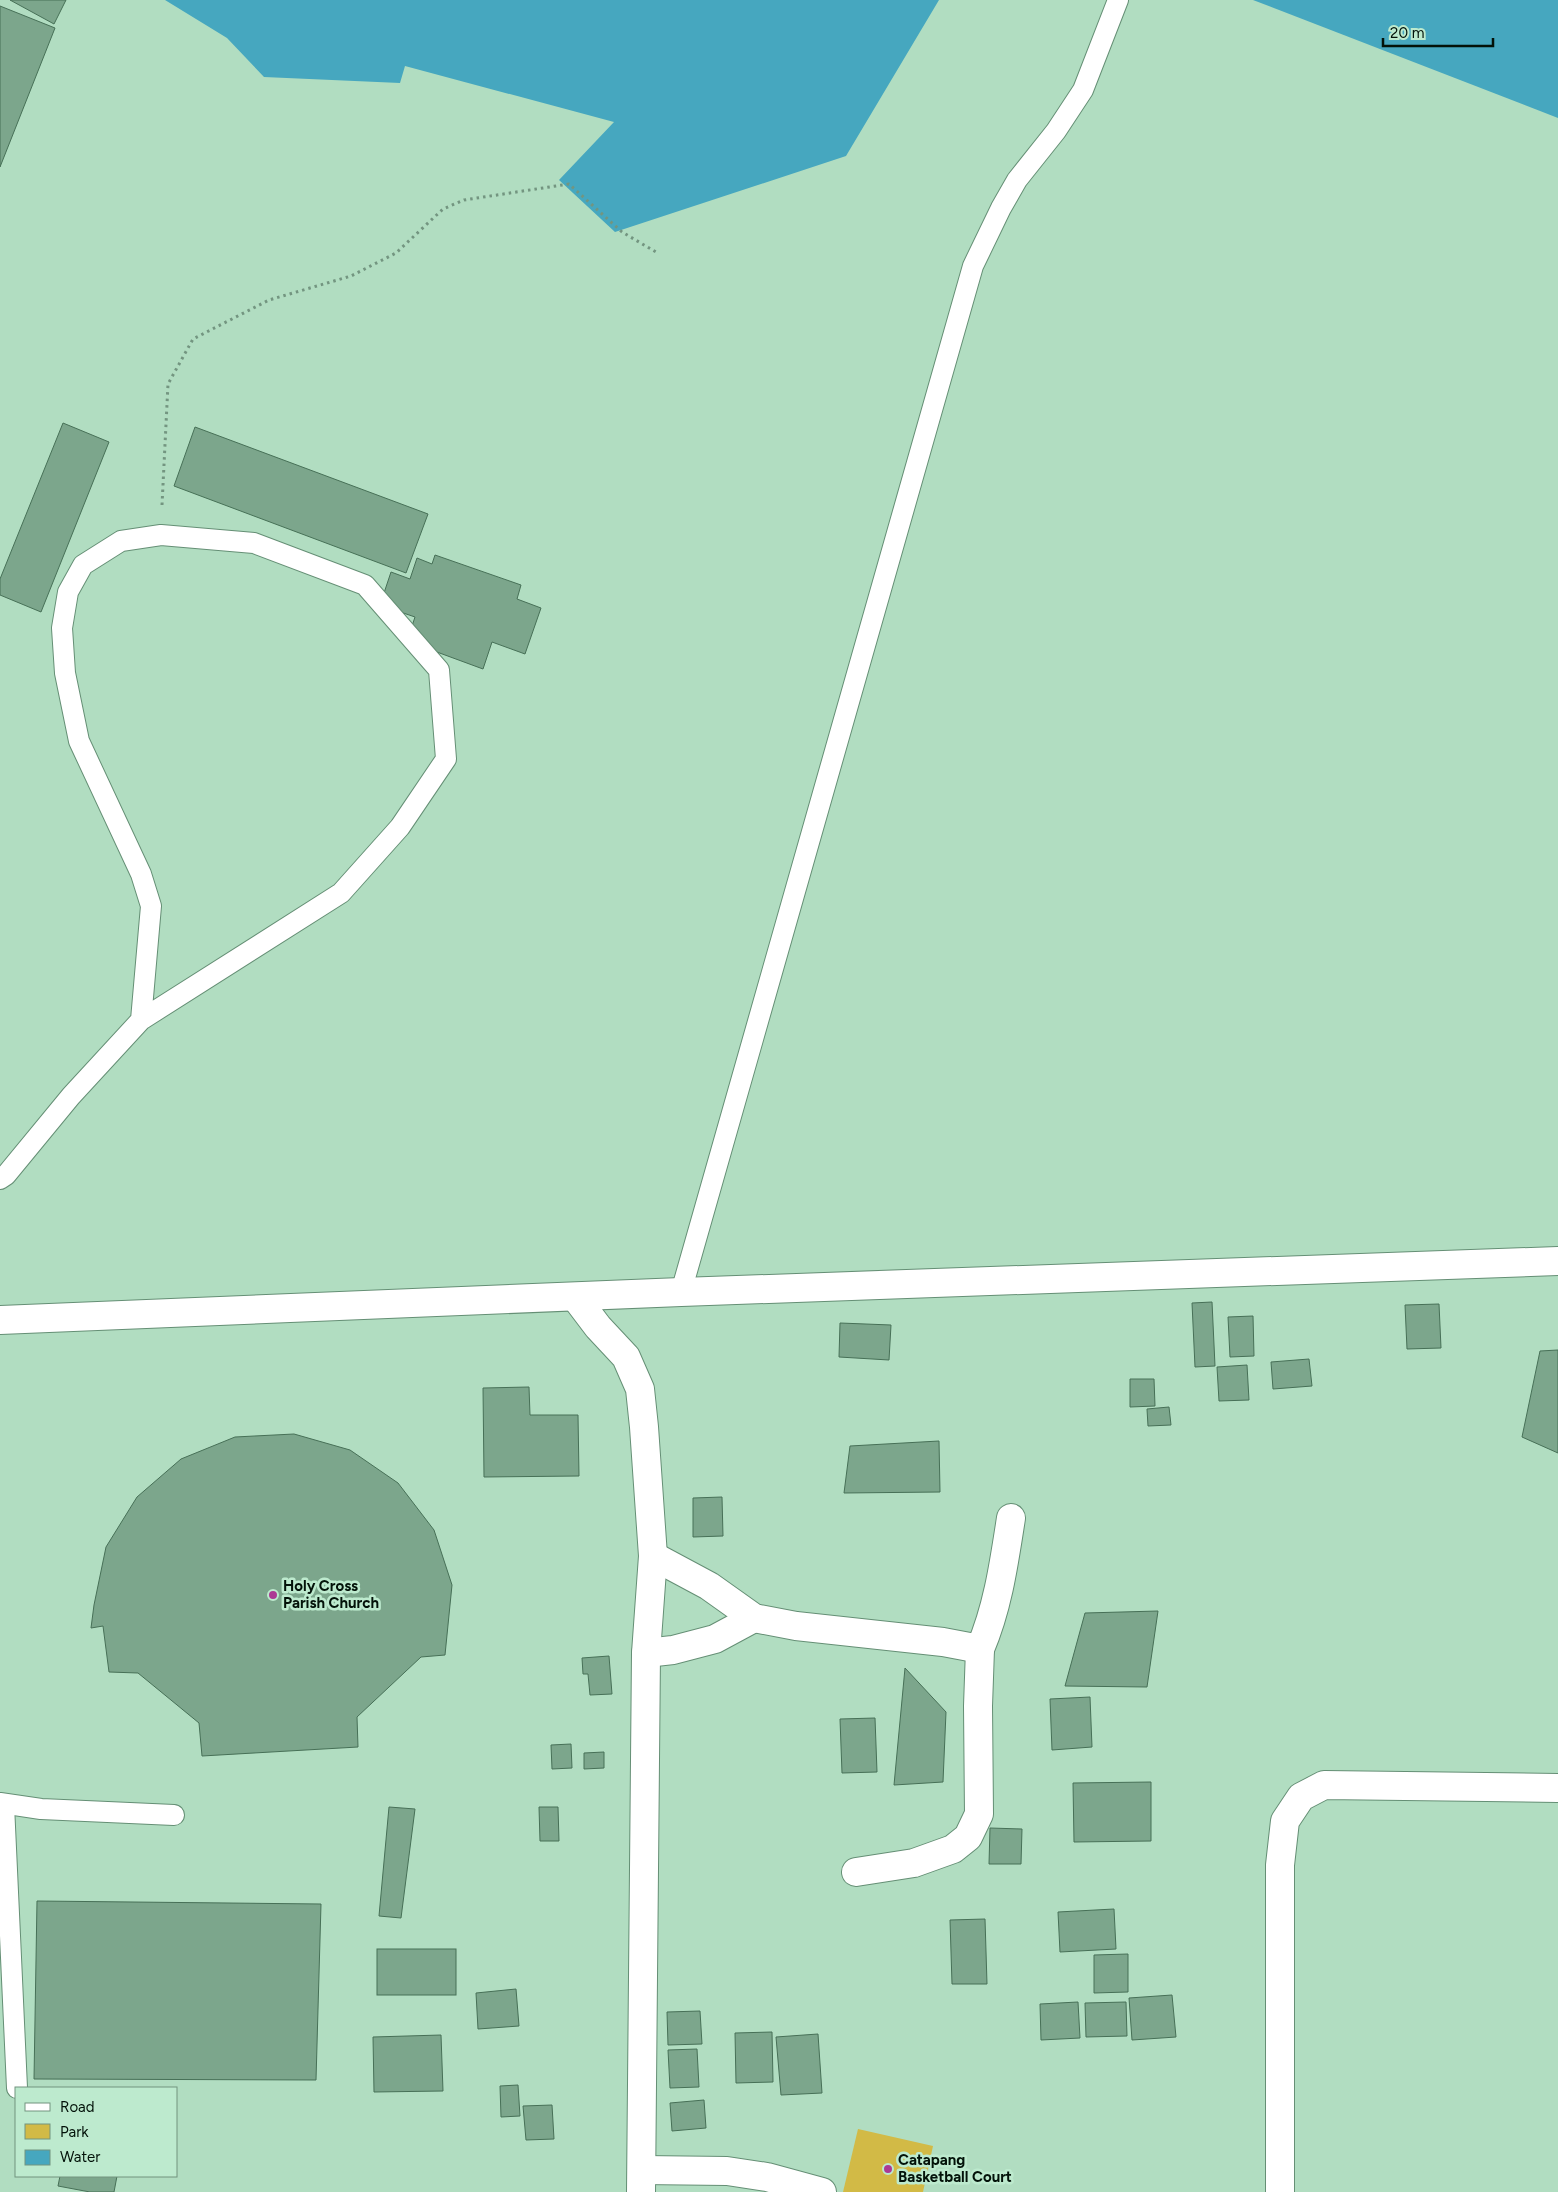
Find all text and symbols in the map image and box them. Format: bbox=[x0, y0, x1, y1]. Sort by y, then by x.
scale bar bbox=[1383, 15, 1493, 47]
text: 20 m bbox=[1390, 24, 1424, 42]
place label: Holy Cross Parish Church bbox=[283, 1577, 379, 1612]
marker: Holy Cross Parish Church bbox=[267, 1589, 279, 1601]
legend bbox=[15, 2087, 178, 2177]
text: Road bbox=[60, 2098, 95, 2116]
text: Park bbox=[60, 2123, 89, 2141]
text: Water bbox=[60, 2148, 100, 2166]
place label: Catapang Basketball Court bbox=[898, 2151, 1012, 2186]
marker: Catapang Basketball Court bbox=[882, 2163, 894, 2175]

